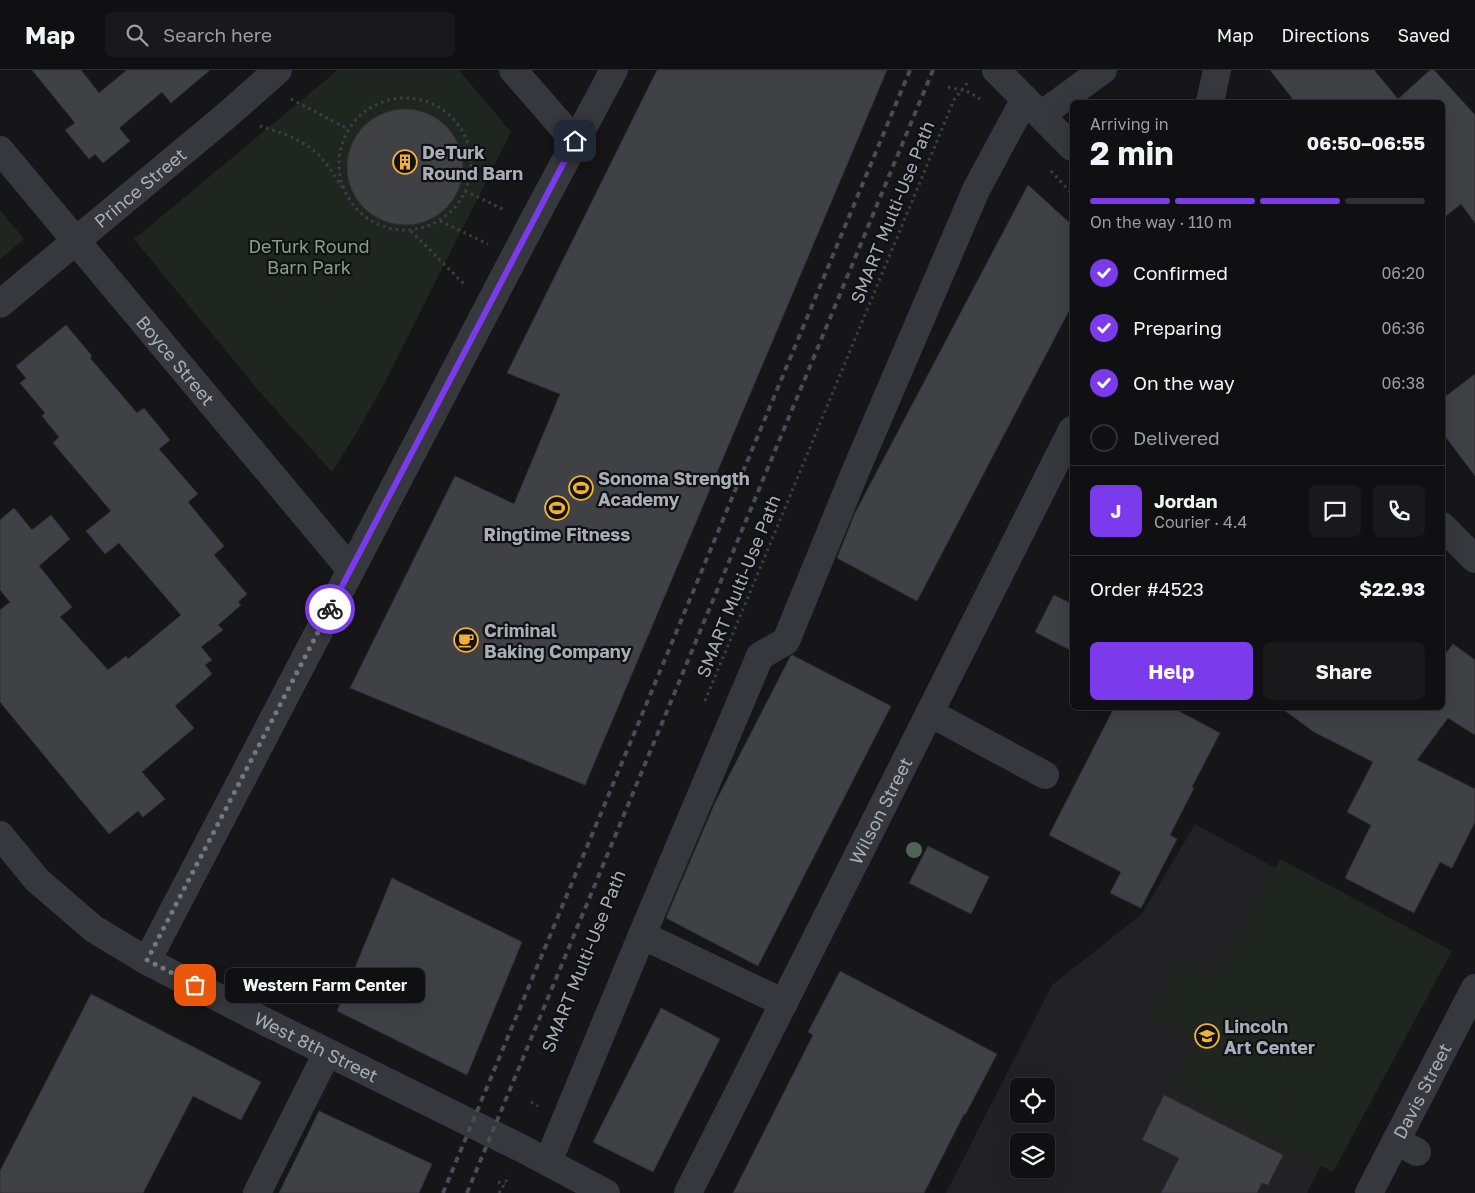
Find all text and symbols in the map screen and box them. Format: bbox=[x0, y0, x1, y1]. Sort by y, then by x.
search box bbox=[105, 12, 455, 57]
text: Map bbox=[25, 20, 75, 49]
icon: search bbox=[123, 21, 151, 49]
text: Search here bbox=[163, 23, 272, 46]
text: Map bbox=[1217, 24, 1253, 46]
text: Directions bbox=[1281, 24, 1369, 46]
text: Saved bbox=[1397, 24, 1450, 46]
text: Arriving in bbox=[1090, 114, 1169, 134]
street label: SMART Multi-Use Path bbox=[845, 118, 939, 306]
pin bbox=[554, 120, 596, 162]
icon: home bbox=[561, 127, 589, 155]
text: 06:50–06:55 bbox=[1307, 131, 1425, 154]
text: 2 min bbox=[1090, 134, 1174, 172]
place label: DeTurk Round Barn bbox=[422, 141, 523, 184]
street label: Prince Street bbox=[90, 143, 190, 232]
building icon: DeTurk Round Barn bbox=[392, 149, 418, 175]
text: On the way · 110 m bbox=[1090, 212, 1232, 232]
park label: DeTurk Round Barn Park bbox=[248, 235, 370, 278]
icon: check bbox=[1090, 259, 1118, 287]
text: Confirmed bbox=[1133, 261, 1228, 284]
text: 06:20 bbox=[1381, 263, 1425, 283]
street label: Boyce Street bbox=[132, 311, 220, 410]
icon: check bbox=[1090, 314, 1118, 342]
text: Preparing bbox=[1133, 316, 1222, 339]
text: 06:36 bbox=[1382, 318, 1425, 338]
icon: check bbox=[1090, 369, 1118, 397]
text: On the way bbox=[1133, 371, 1235, 394]
text: 06:38 bbox=[1381, 373, 1425, 393]
text: Delivered bbox=[1133, 426, 1220, 449]
place label: Sonoma Strength Academy bbox=[598, 467, 750, 510]
sports icon: Sonoma Strength Academy bbox=[568, 475, 594, 501]
button: chat bbox=[1309, 485, 1361, 537]
button: phone bbox=[1373, 485, 1425, 537]
text: Jordan bbox=[1154, 489, 1218, 512]
street label: SMART Multi-Use Path bbox=[691, 492, 785, 680]
sports icon: Ringtime Fitness bbox=[544, 495, 570, 521]
text: J bbox=[1111, 499, 1121, 522]
text: Courier · 4.4 bbox=[1154, 512, 1247, 532]
place label: Ringtime Fitness bbox=[484, 523, 630, 545]
text: Order #4523 bbox=[1090, 577, 1204, 600]
text: $22.93 bbox=[1359, 577, 1425, 600]
courier bbox=[305, 584, 355, 634]
icon: bike bbox=[316, 595, 344, 623]
place label: Criminal Baking Company bbox=[484, 619, 631, 662]
cafe icon: Criminal Baking Company bbox=[453, 627, 479, 653]
button: Help bbox=[1090, 642, 1253, 700]
button: Share bbox=[1263, 642, 1425, 700]
street label: Wilson Street bbox=[844, 753, 917, 868]
street label: SMART Multi-Use Path bbox=[536, 867, 630, 1055]
pin bbox=[174, 964, 216, 1006]
callout: Western Farm Center bbox=[225, 968, 425, 1002]
icon: bag bbox=[181, 971, 209, 999]
text: Western Farm Center bbox=[243, 975, 407, 995]
street label: West 8th Street bbox=[251, 1007, 382, 1087]
place label: Lincoln Art Center bbox=[1224, 1015, 1315, 1058]
school or university icon: Lincoln Art Center bbox=[1194, 1023, 1220, 1049]
street label: Davis Street bbox=[1388, 1039, 1456, 1142]
map controls bbox=[1010, 1078, 1055, 1178]
button: locate bbox=[1010, 1078, 1055, 1123]
button: layers bbox=[1010, 1133, 1055, 1178]

